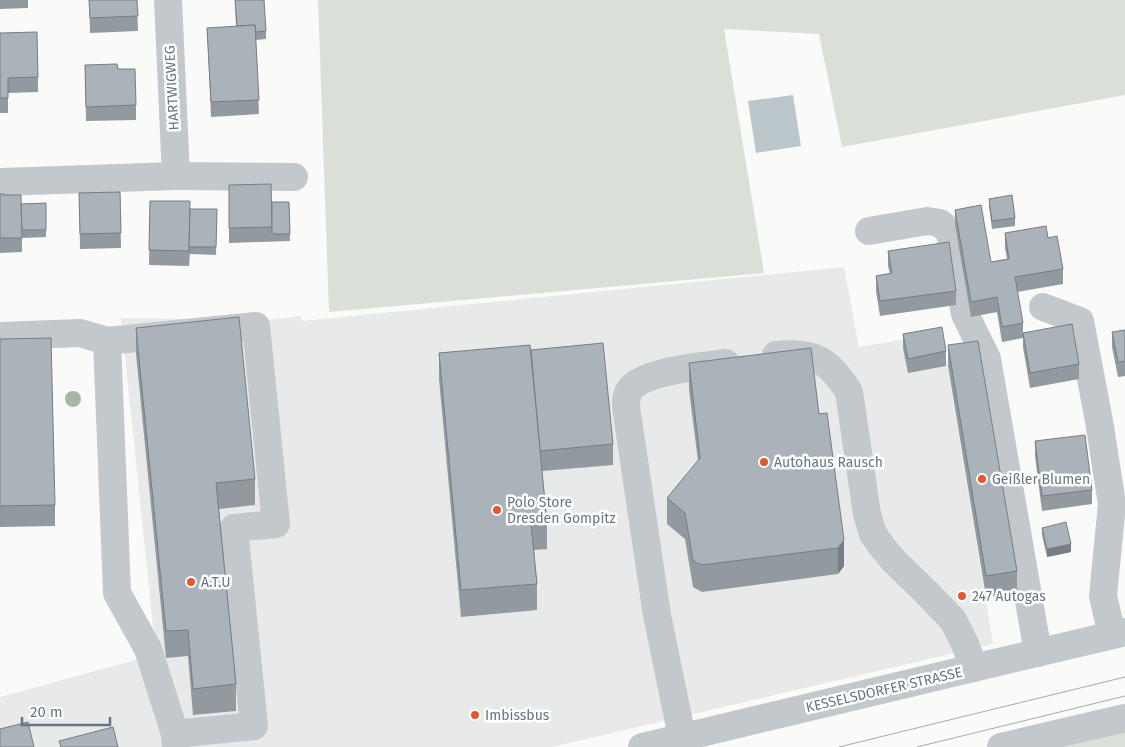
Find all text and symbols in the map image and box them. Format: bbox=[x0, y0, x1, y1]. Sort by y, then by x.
street label: HARTWIGWEG bbox=[161, 45, 183, 131]
place label: Autohaus Rausch bbox=[774, 454, 883, 471]
marker: Autohaus Rausch bbox=[758, 456, 770, 468]
place label: Geißler Blumen bbox=[992, 471, 1090, 488]
marker: Geißler Blumen bbox=[976, 473, 988, 485]
place label: Polo Store Dresden Gompitz bbox=[507, 494, 616, 527]
marker: Polo Store Dresden Gompitz bbox=[491, 504, 503, 516]
place label: A.T.U bbox=[201, 574, 230, 591]
marker: A.T.U bbox=[185, 576, 197, 588]
place label: 247 Autogas bbox=[972, 588, 1046, 605]
marker: 247 Autogas bbox=[956, 590, 968, 602]
street label: KESSELSDORFER STRASSE bbox=[804, 664, 964, 716]
scale bar bbox=[22, 694, 110, 726]
text: 20 m bbox=[30, 703, 63, 721]
place label: Imbissbus bbox=[485, 707, 550, 724]
marker: Imbissbus bbox=[469, 709, 481, 721]

